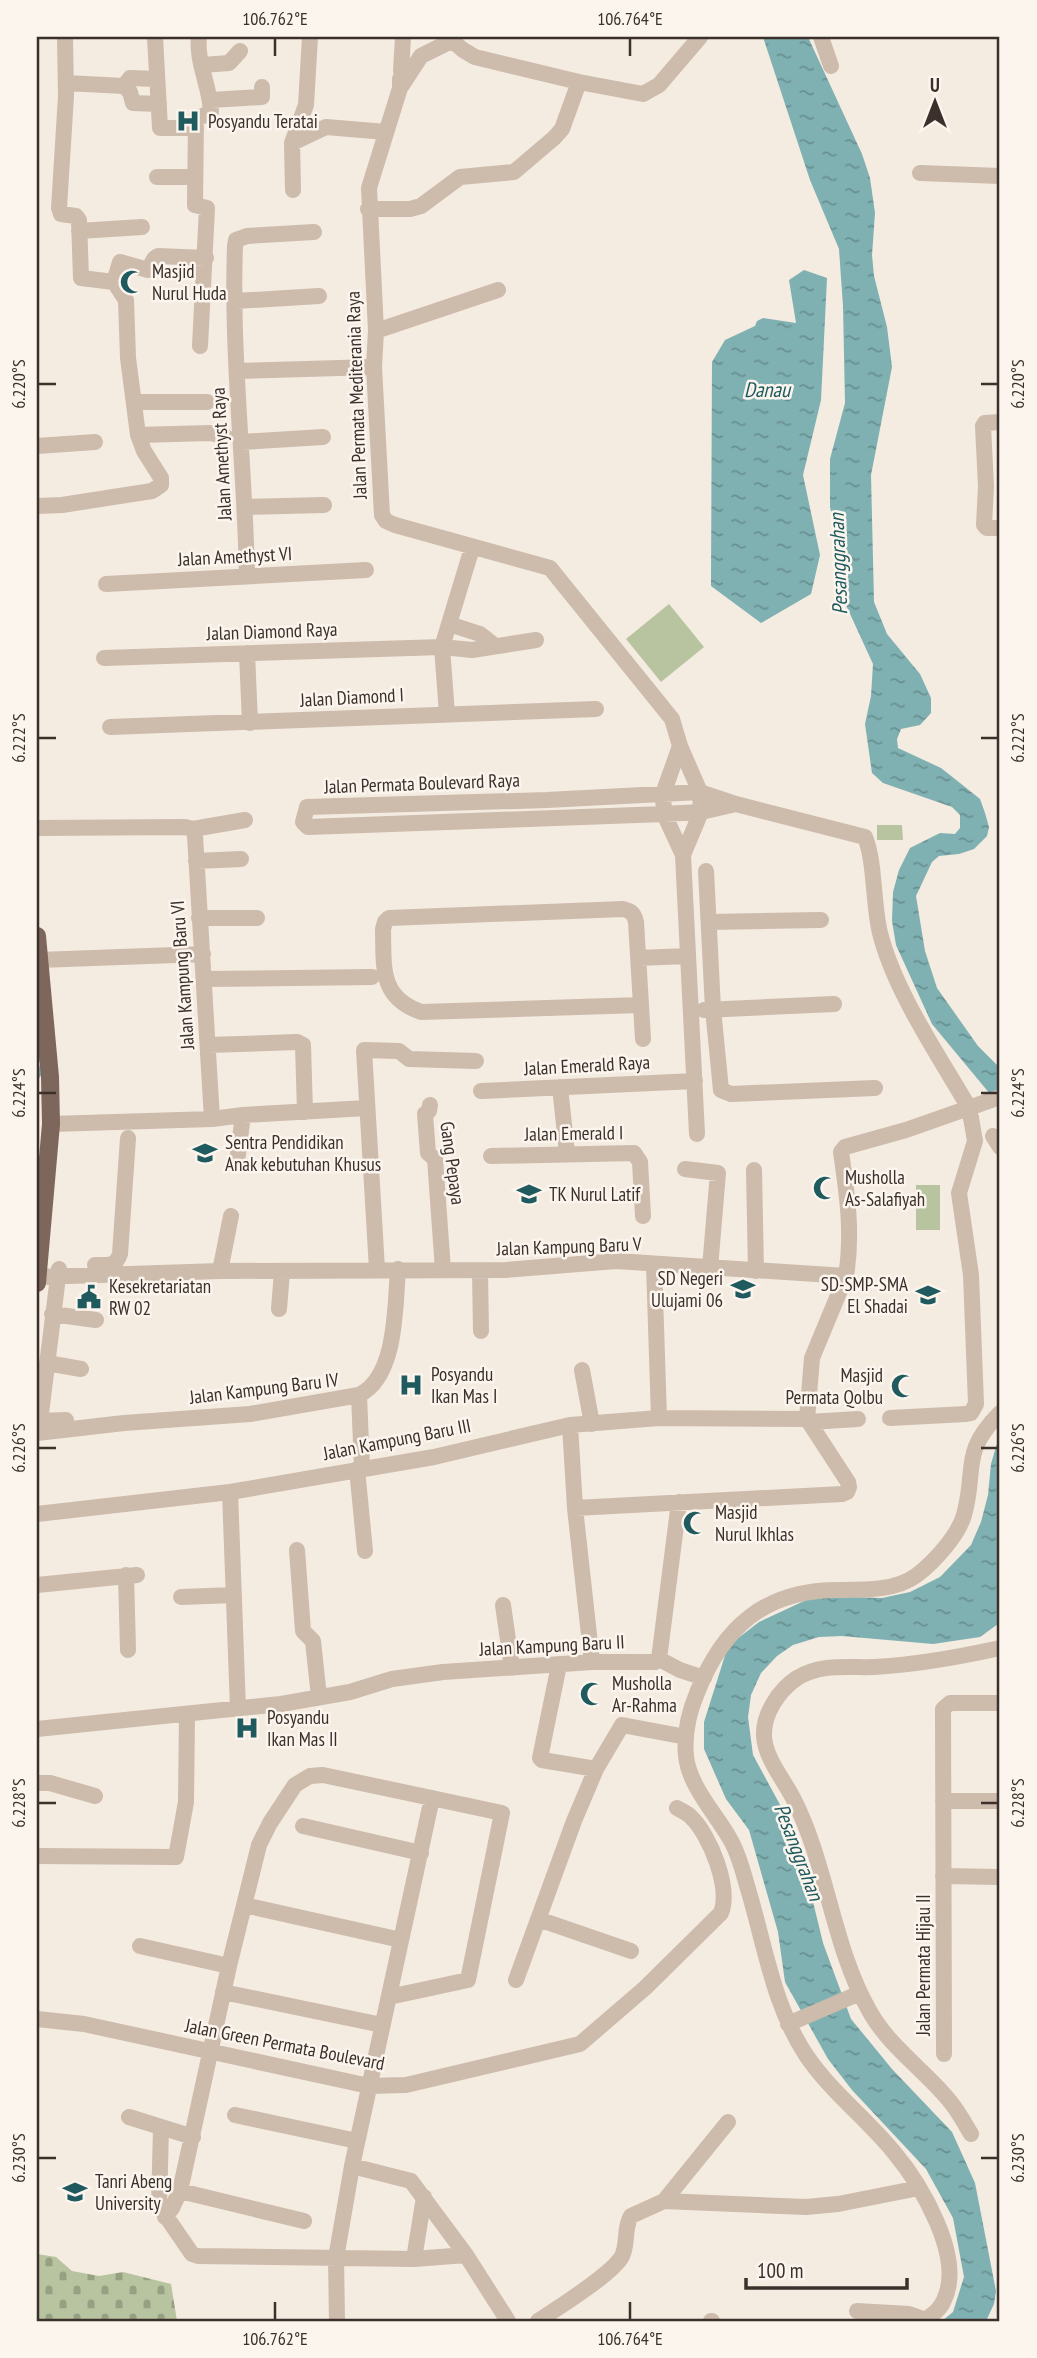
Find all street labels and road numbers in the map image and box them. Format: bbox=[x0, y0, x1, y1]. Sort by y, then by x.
street label: Jalan Permata Mediterania Raya bbox=[340, 291, 372, 500]
street label: Jalan Amethyst Raya bbox=[206, 387, 237, 522]
street label: Jalan Amethyst VI bbox=[176, 541, 293, 571]
street label: Jalan Diamond Raya bbox=[205, 617, 338, 645]
street label: Jalan Diamond I bbox=[299, 682, 404, 712]
street label: Jalan Permata Boulevard Raya bbox=[323, 768, 520, 798]
street label: Jalan Kampung Baru VI bbox=[165, 900, 199, 1051]
street label: Jalan Emerald Raya bbox=[523, 1050, 650, 1080]
street label: Gang Pepaya bbox=[435, 1120, 471, 1206]
street label: Jalan Emerald I bbox=[523, 1120, 624, 1146]
street label: Jalan Kampung Baru V bbox=[495, 1231, 642, 1261]
street label: Jalan Kampung Baru IV bbox=[187, 1367, 340, 1409]
street label: Jalan Kampung Baru III bbox=[320, 1413, 473, 1465]
street label: Jalan Kampung Baru II bbox=[478, 1629, 625, 1661]
street label: Jalan Permata Hijau II bbox=[911, 1894, 935, 2037]
street label: Jalan Green Permata Boulevard bbox=[182, 2013, 387, 2075]

